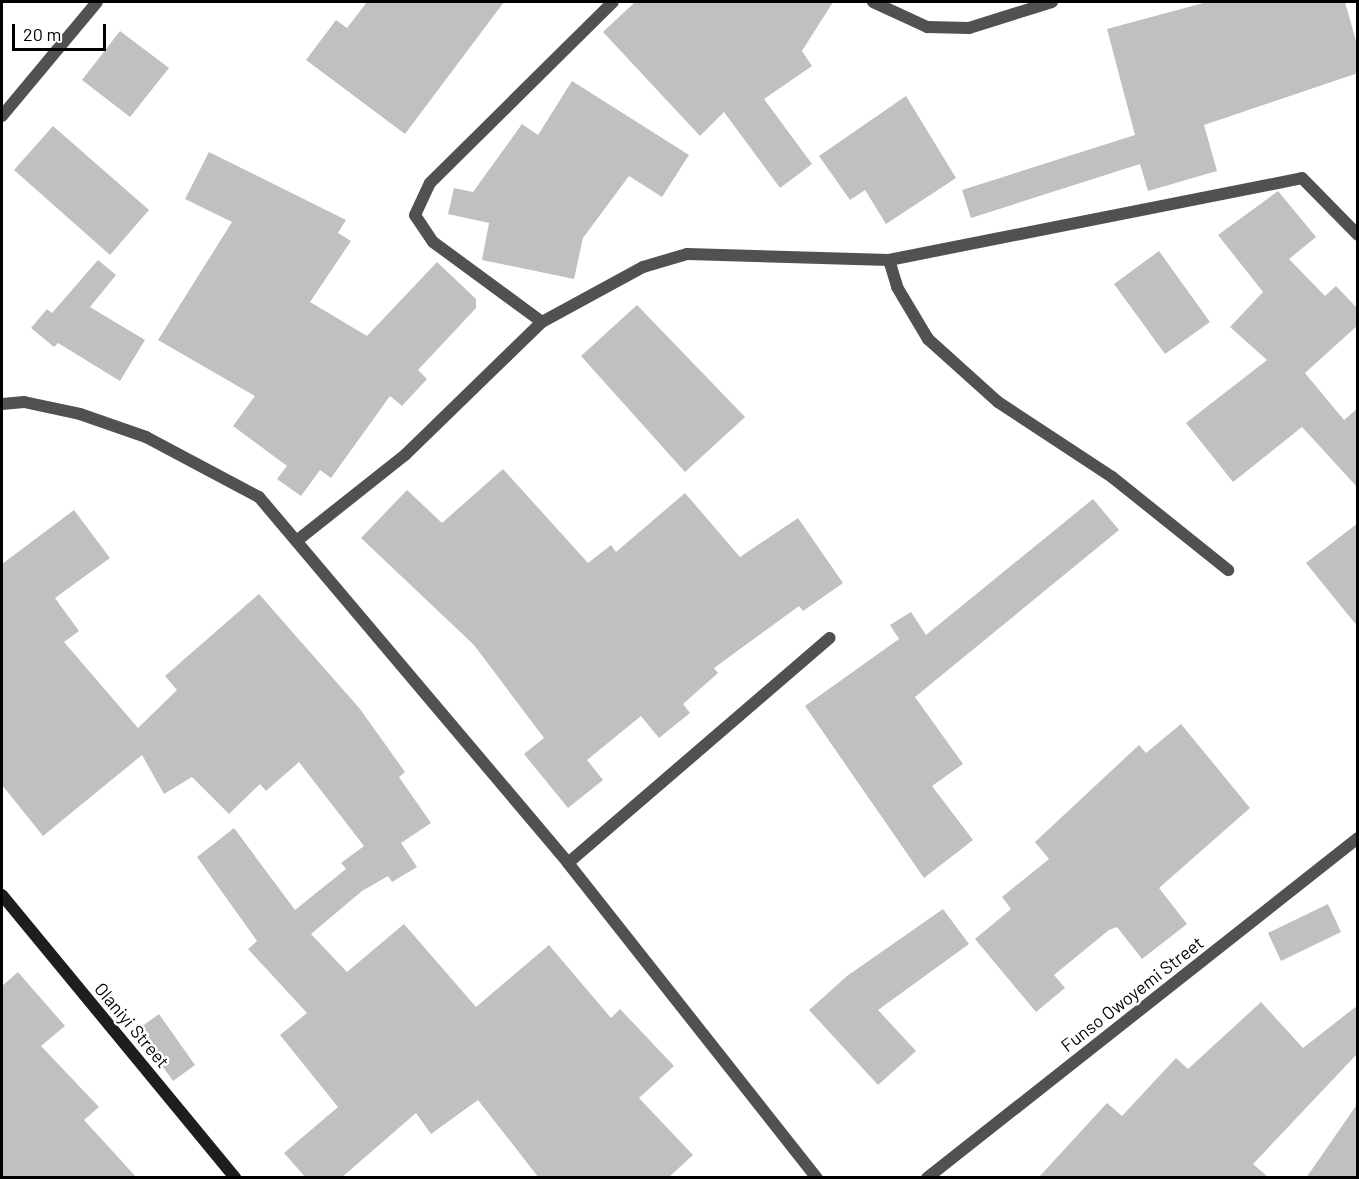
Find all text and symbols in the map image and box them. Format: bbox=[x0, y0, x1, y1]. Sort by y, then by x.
scale bar bbox=[15, 12, 110, 50]
text: 20 m bbox=[23, 23, 61, 45]
street label: Funso Owoyemi Street bbox=[1057, 932, 1207, 1056]
street label: Olaniyi Street bbox=[90, 978, 174, 1072]

